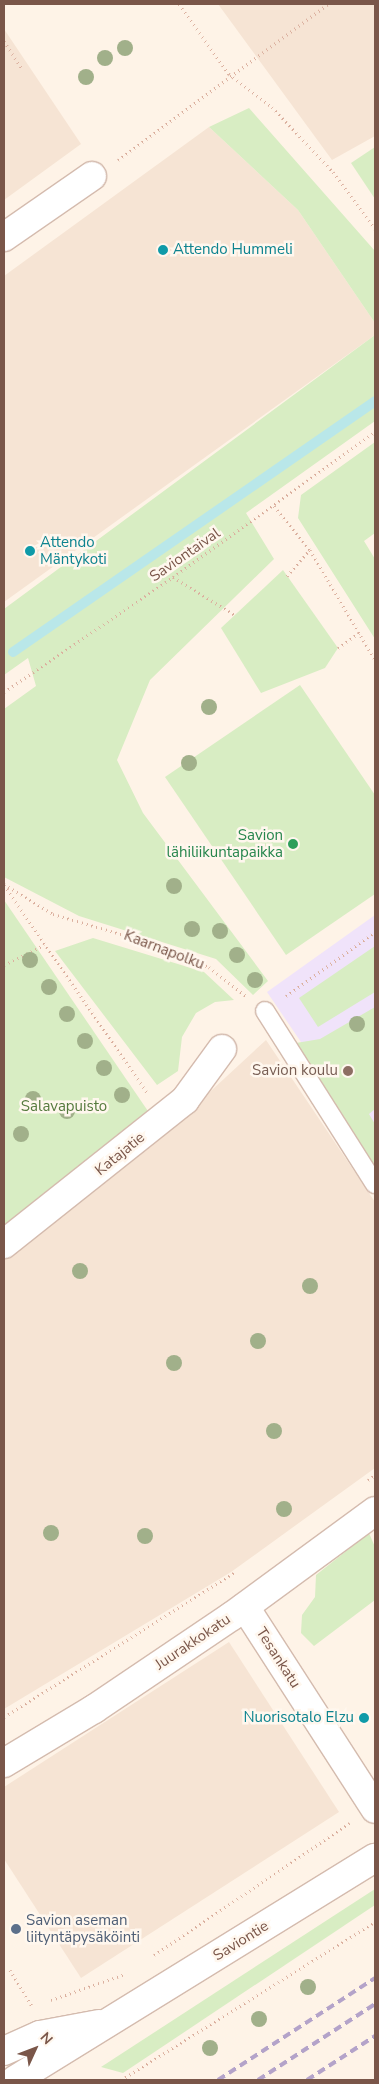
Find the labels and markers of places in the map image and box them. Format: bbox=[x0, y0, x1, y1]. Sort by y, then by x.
place label: Attendo Hummeli bbox=[173, 241, 293, 259]
marker: Attendo Hummeli bbox=[157, 244, 169, 256]
place label: Attendo Mäntykoti bbox=[40, 533, 107, 568]
marker: Attendo Mäntykoti bbox=[24, 545, 36, 557]
place label: Savion lähiliikuntapaikka bbox=[167, 826, 283, 861]
marker: Savion lähiliikuntapaikka bbox=[287, 838, 299, 850]
place label: Savion koulu bbox=[252, 1062, 338, 1080]
marker: Savion koulu bbox=[342, 1065, 354, 1077]
place label: Nuorisotalo Elzu bbox=[244, 1709, 354, 1727]
marker: Nuorisotalo Elzu bbox=[358, 1712, 370, 1724]
place label: Savion aseman liityntäpysäköinti bbox=[26, 1911, 140, 1946]
marker: Savion aseman liityntäpysäköinti bbox=[10, 1923, 22, 1935]

